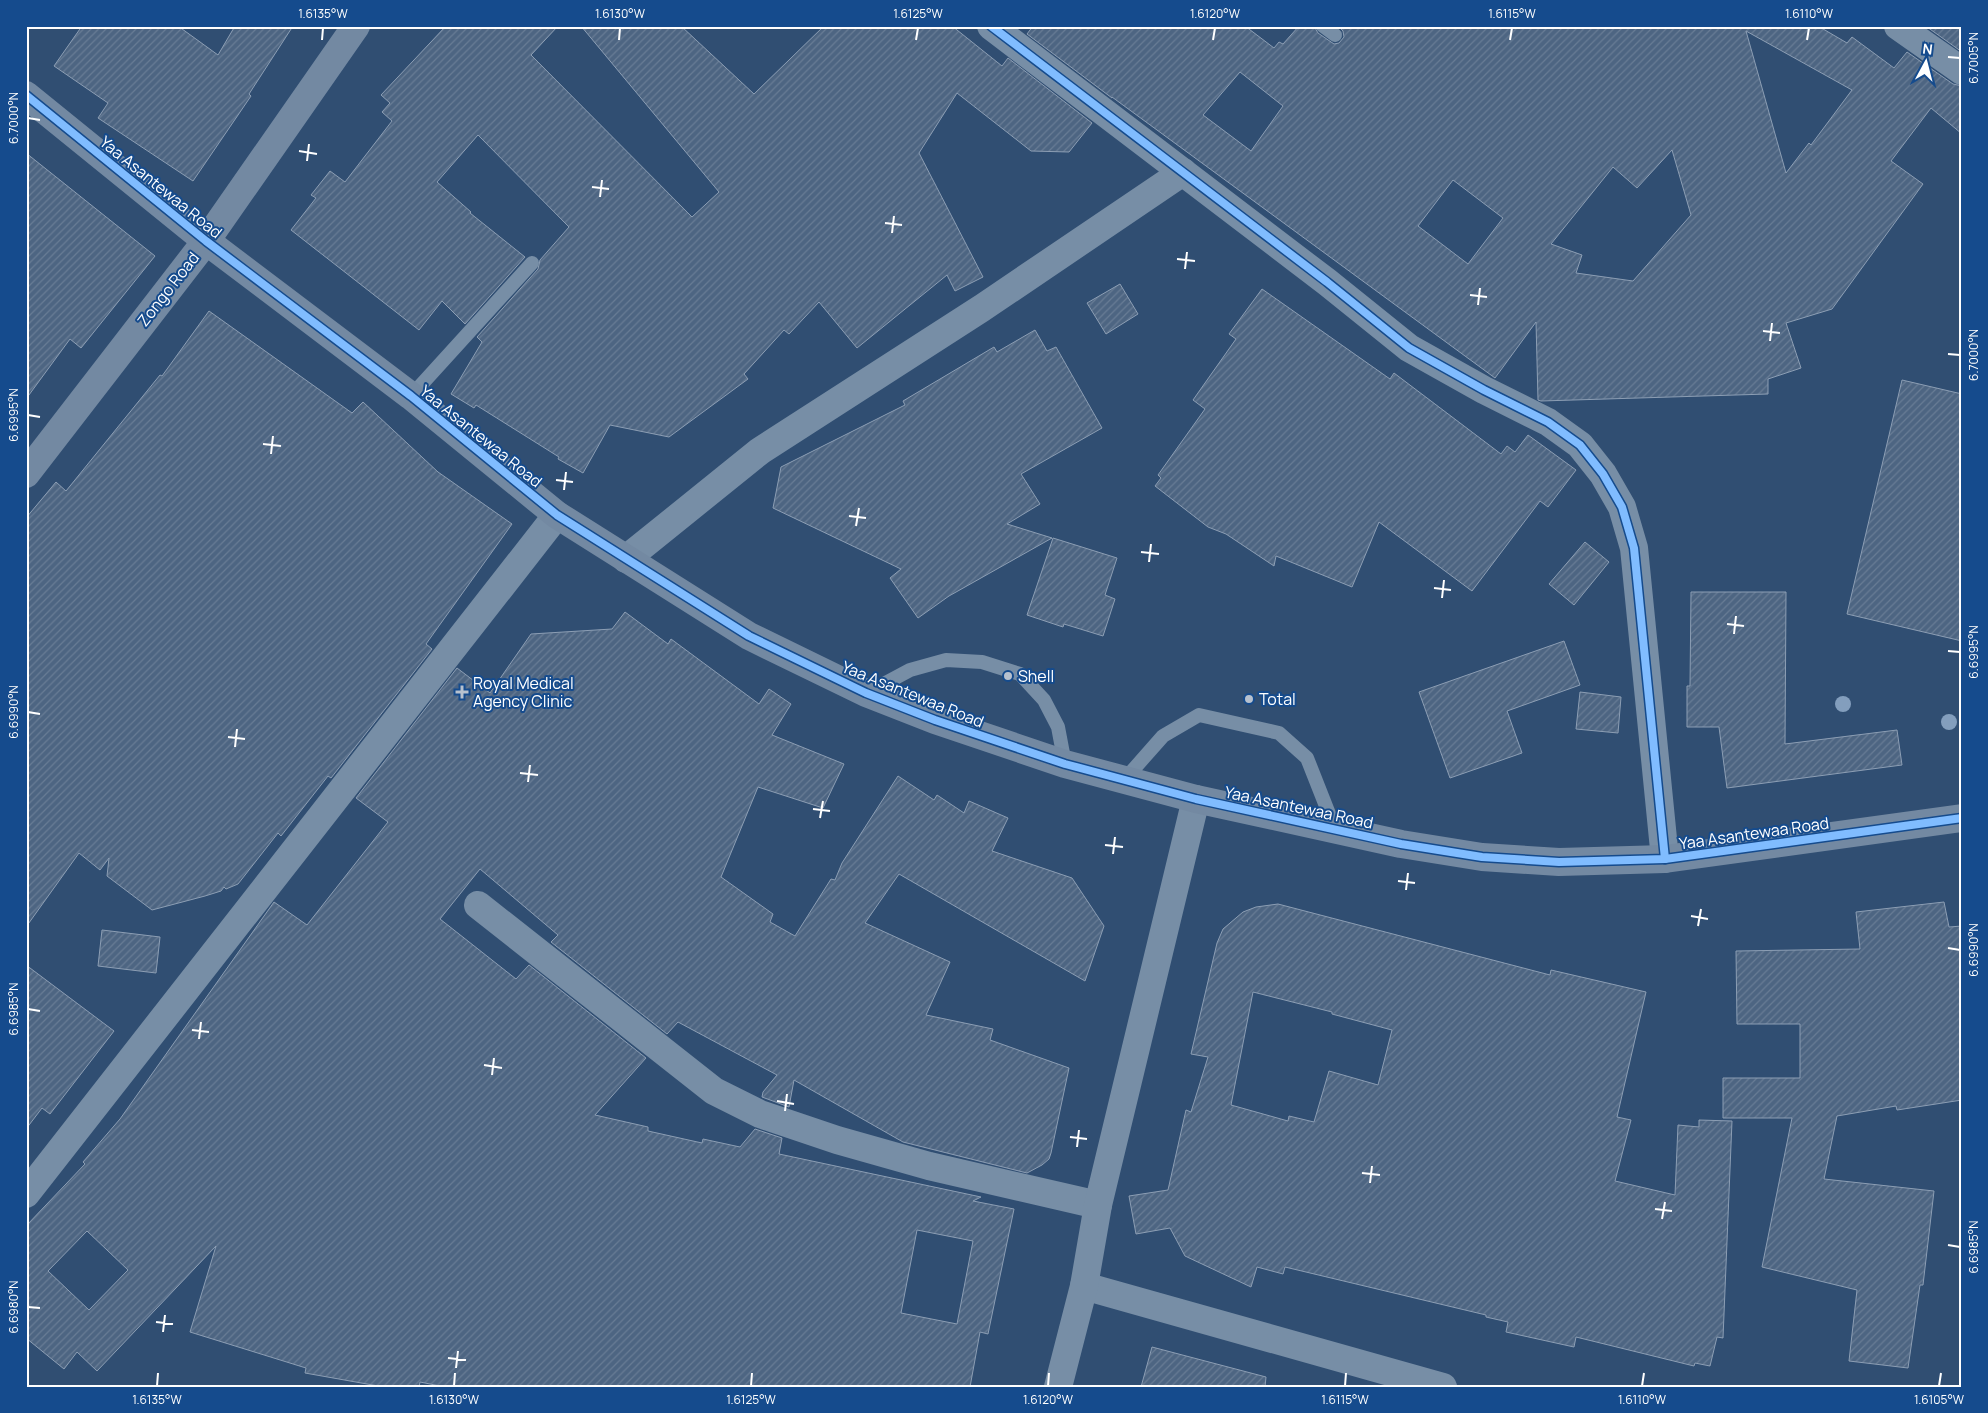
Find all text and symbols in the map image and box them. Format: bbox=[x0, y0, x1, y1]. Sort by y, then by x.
text: 1.6135°W bbox=[298, 5, 348, 22]
text: 1.6130°W bbox=[595, 5, 646, 22]
text: 1.6125°W bbox=[893, 5, 944, 22]
text: 1.6120°W bbox=[1190, 5, 1241, 22]
text: 1.6115°W bbox=[1488, 5, 1536, 22]
text: 1.6110°W bbox=[1785, 5, 1834, 22]
text: 6.7005°N bbox=[1965, 32, 1982, 84]
north arrow bbox=[1900, 38, 1950, 88]
text: N bbox=[1921, 39, 1934, 59]
text: 6.7000°N bbox=[5, 92, 22, 144]
street label: Yaa Asantewaa Road bbox=[95, 131, 227, 243]
street label: Zongo Road bbox=[132, 247, 204, 331]
text: 6.7000°N bbox=[1965, 329, 1982, 381]
street label: Yaa Asantewaa Road bbox=[415, 380, 547, 492]
text: 6.6995°N bbox=[5, 388, 22, 442]
text: 6.6995°N bbox=[1965, 625, 1982, 679]
street label: Yaa Asantewaa Road bbox=[839, 655, 987, 733]
place label: Shell bbox=[1018, 665, 1054, 687]
marker: Shell bbox=[1002, 670, 1014, 682]
place label: Royal Medical Agency Clinic bbox=[473, 672, 574, 712]
text: 6.6990°N bbox=[5, 685, 22, 739]
marker: Royal Medical Agency Clinic bbox=[455, 685, 469, 699]
place label: Total bbox=[1259, 688, 1296, 710]
marker: Total bbox=[1243, 693, 1255, 705]
street label: Yaa Asantewaa Road bbox=[1223, 781, 1375, 833]
street label: Yaa Asantewaa Road bbox=[1678, 812, 1830, 854]
text: 6.6990°N bbox=[1965, 923, 1982, 977]
text: 6.6985°N bbox=[5, 983, 22, 1035]
text: 6.6985°N bbox=[1965, 1221, 1982, 1273]
text: 6.6980°N bbox=[5, 1280, 22, 1334]
text: 1.6135°W bbox=[132, 1391, 182, 1408]
text: 1.6130°W bbox=[429, 1391, 480, 1408]
text: 1.6125°W bbox=[726, 1391, 777, 1408]
text: 1.6120°W bbox=[1023, 1391, 1074, 1408]
text: 1.6115°W bbox=[1321, 1391, 1369, 1408]
text: 1.6110°W bbox=[1618, 1391, 1667, 1408]
text: 1.6105°W bbox=[1914, 1391, 1965, 1408]

